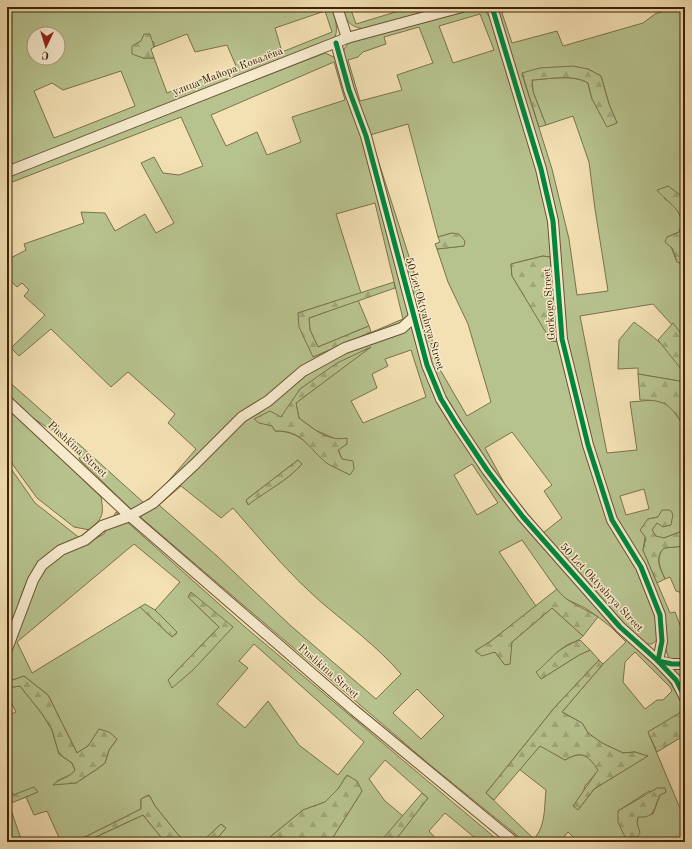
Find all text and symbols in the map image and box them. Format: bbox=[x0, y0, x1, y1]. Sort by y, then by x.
north arrow bbox=[26, 26, 66, 66]
street label: улица Майора Ковалёва bbox=[171, 46, 285, 98]
text: С bbox=[41, 49, 49, 60]
street label: 50 Let Oktyabrya Street bbox=[403, 256, 445, 372]
street label: Gorkogo Street bbox=[542, 267, 558, 341]
street label: Pushkina Street bbox=[45, 420, 109, 480]
street label: 50 Let Oktyabrya Street bbox=[557, 542, 645, 635]
street label: Pushkina Street bbox=[296, 643, 361, 701]

